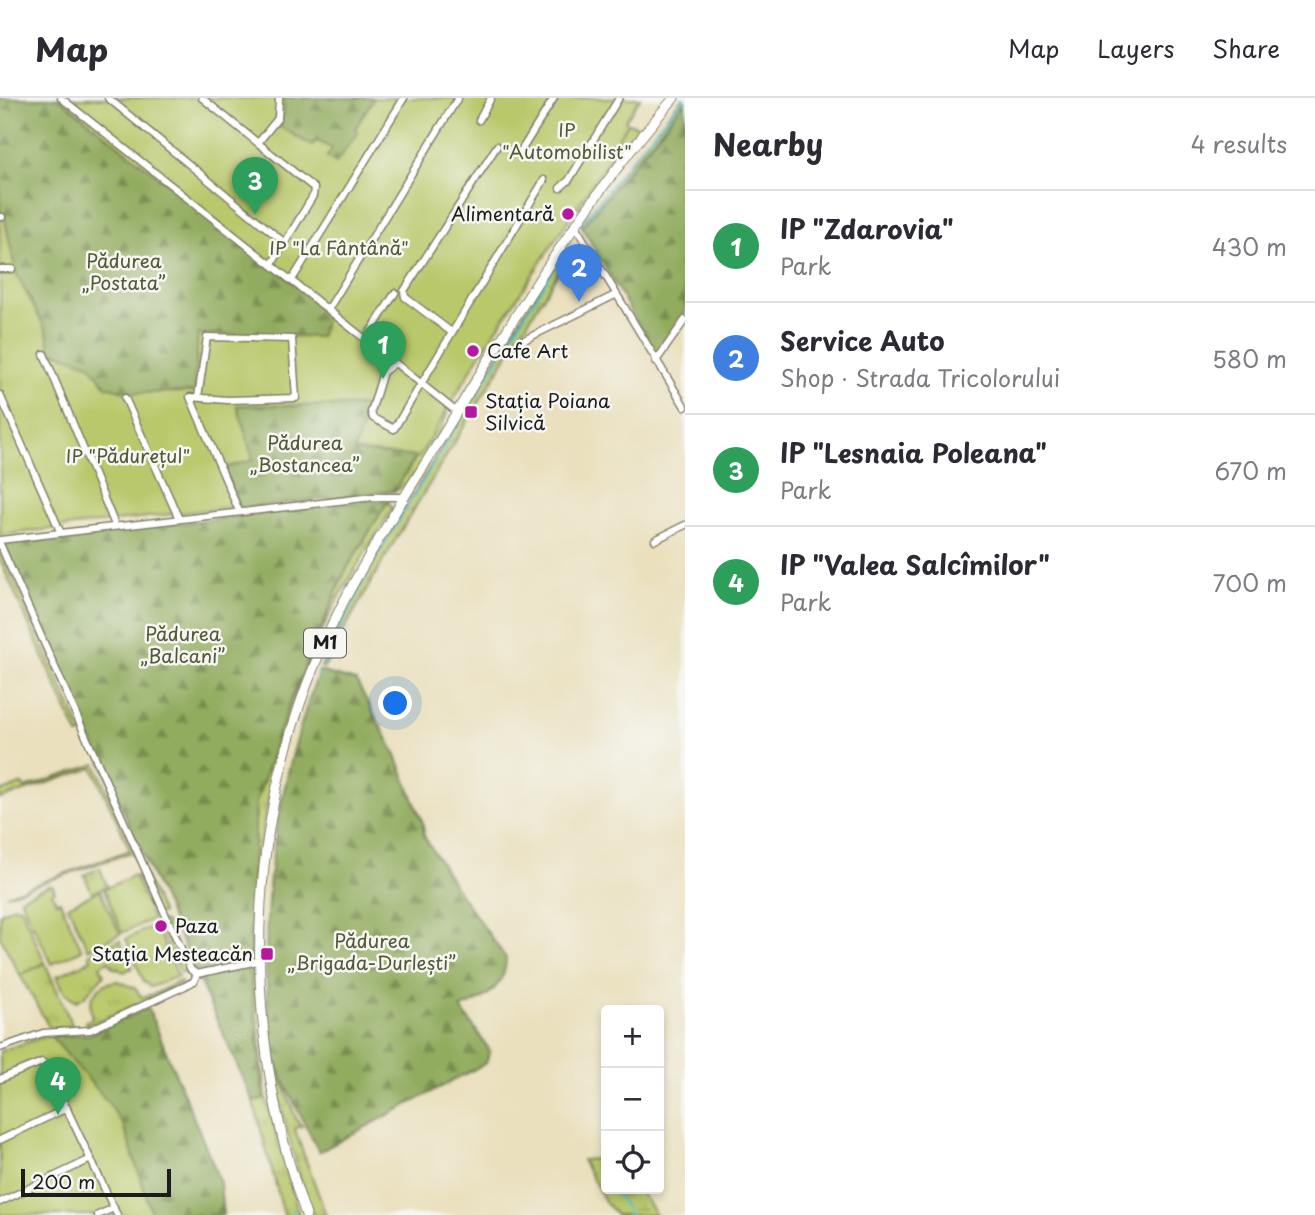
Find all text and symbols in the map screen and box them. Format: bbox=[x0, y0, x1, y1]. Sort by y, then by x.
text: Map bbox=[35, 23, 108, 73]
text: Map bbox=[1008, 30, 1059, 66]
text: Layers bbox=[1097, 30, 1174, 66]
text: Share bbox=[1212, 30, 1280, 66]
park label: IP "Automobilist" bbox=[502, 115, 632, 165]
text: Nearby bbox=[713, 121, 823, 166]
text: 4 results bbox=[1191, 126, 1287, 161]
pin: 3 bbox=[232, 157, 278, 215]
place label: Alimentară bbox=[451, 199, 554, 227]
marker: Alimentară bbox=[560, 206, 576, 222]
text: IP "Zdarovia" bbox=[780, 209, 954, 248]
text: 1 bbox=[731, 229, 742, 264]
text: 430 m bbox=[1212, 229, 1287, 264]
park label: IP "La Fântână" bbox=[269, 233, 409, 261]
pin: 2 bbox=[556, 244, 602, 302]
park label: Pădurea „Postata” bbox=[82, 246, 166, 296]
text: Park bbox=[780, 248, 831, 283]
pin: 1 bbox=[360, 321, 406, 379]
text: Service Auto bbox=[780, 321, 944, 360]
place label: Cafe Art bbox=[487, 336, 568, 364]
text: 2 bbox=[728, 341, 744, 376]
text: 580 m bbox=[1212, 341, 1287, 376]
marker: Cafe Art bbox=[465, 343, 481, 359]
text: Shop · Strada Tricolorului bbox=[780, 360, 1060, 395]
place label: Stația Poiana Silvică bbox=[485, 386, 610, 436]
marker: Stația Poiana Silvică bbox=[463, 404, 479, 420]
park label: Pădurea „Bostancea” bbox=[250, 428, 360, 478]
text: IP "Lesnaia Poleana" bbox=[780, 433, 1047, 472]
park label: IP "Pădurețul" bbox=[66, 441, 190, 469]
text: 3 bbox=[728, 453, 744, 488]
text: 670 m bbox=[1215, 453, 1287, 488]
text: Park bbox=[780, 472, 831, 507]
text: IP "Valea Salcîmilor" bbox=[780, 545, 1050, 584]
text: 4 bbox=[728, 565, 744, 600]
text: 700 m bbox=[1212, 565, 1287, 600]
text: Park bbox=[780, 584, 831, 619]
park label: Pădurea „Balcani” bbox=[141, 619, 225, 669]
road number: M1 bbox=[304, 628, 346, 658]
your location bbox=[378, 686, 412, 720]
place label: Paza bbox=[175, 911, 219, 939]
marker: Paza bbox=[153, 918, 169, 934]
park label: Pădurea „Brigada-Durlești” bbox=[288, 926, 456, 976]
place label: Stația Mesteacăn bbox=[92, 939, 253, 967]
marker: Stația Mesteacăn bbox=[259, 946, 275, 962]
map controls bbox=[601, 1005, 664, 1194]
button: + bbox=[601, 1005, 664, 1068]
pin: 4 bbox=[35, 1057, 81, 1115]
button: − bbox=[601, 1068, 664, 1131]
button: locate bbox=[601, 1131, 664, 1194]
scale bar bbox=[21, 1166, 172, 1198]
text: 200 m bbox=[32, 1167, 95, 1195]

